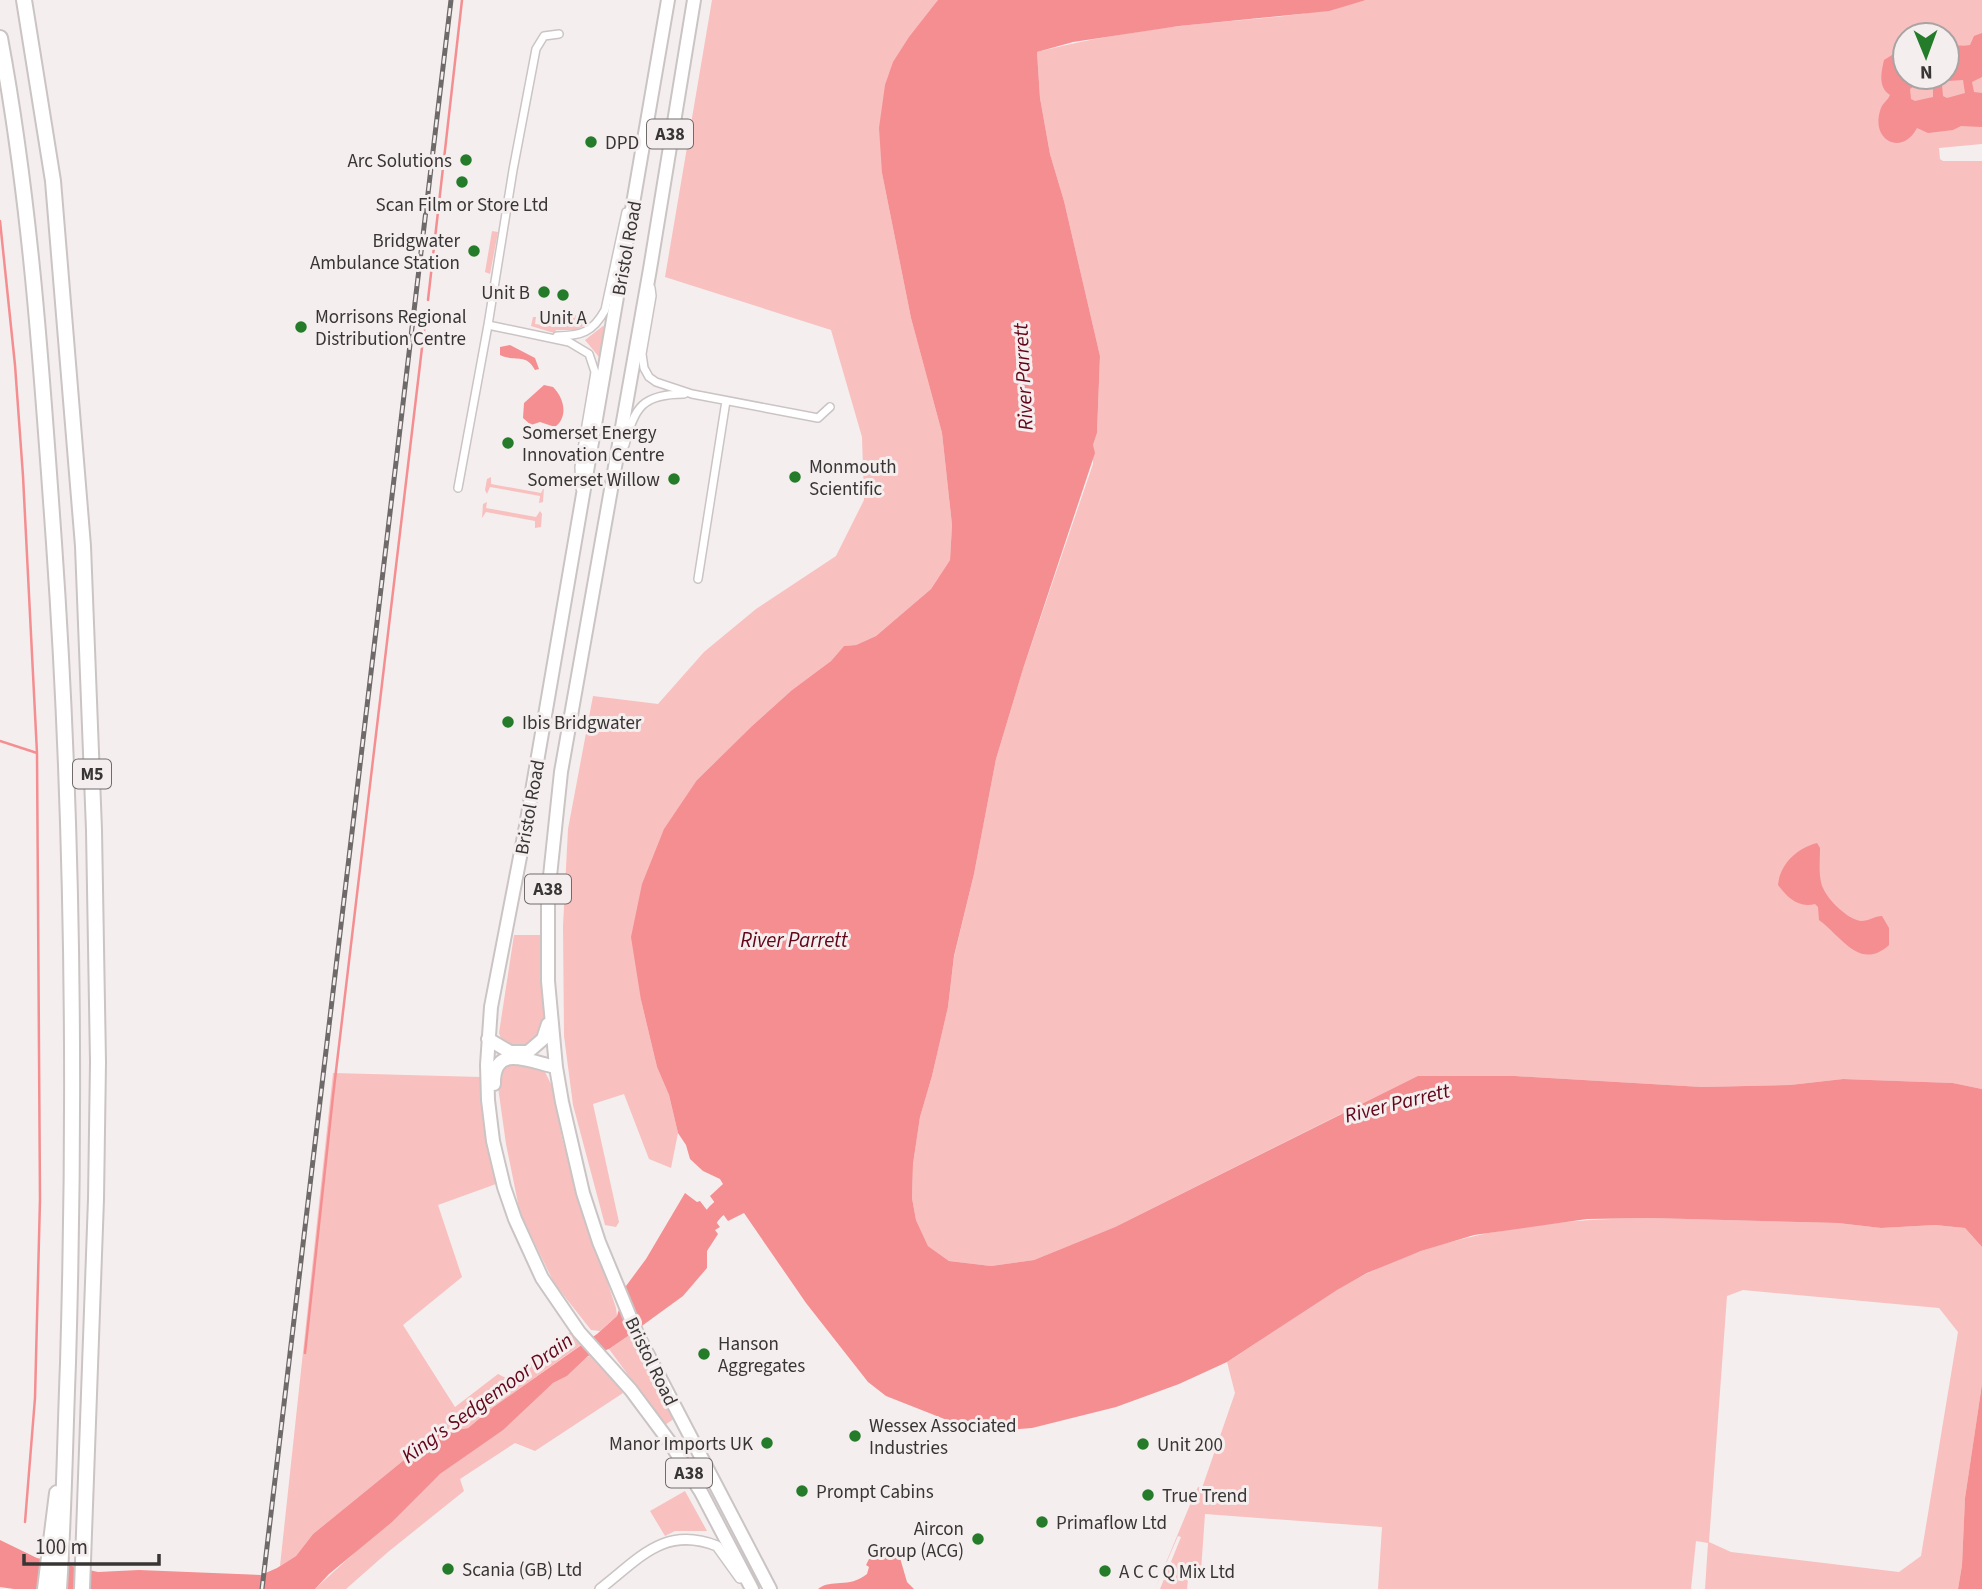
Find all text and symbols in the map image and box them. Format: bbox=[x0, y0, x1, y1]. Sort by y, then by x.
north arrow bbox=[1891, 21, 1961, 91]
text: N bbox=[1920, 58, 1933, 85]
road number: A38 bbox=[647, 119, 693, 148]
place label: DPD bbox=[605, 130, 639, 157]
marker: DPD bbox=[583, 134, 599, 150]
place label: Arc Solutions bbox=[347, 148, 452, 175]
marker: Arc Solutions bbox=[458, 152, 474, 168]
marker: Scan Film or Store Ltd bbox=[454, 174, 470, 190]
place label: Scan Film or Store Ltd bbox=[376, 192, 548, 219]
street label: Bristol Road bbox=[606, 199, 649, 298]
place label: Bridgwater Ambulance Station bbox=[310, 228, 460, 277]
marker: Bridgwater Ambulance Station bbox=[466, 243, 482, 259]
place label: Unit B bbox=[481, 280, 530, 307]
marker: Unit B bbox=[536, 284, 552, 300]
marker: Unit A bbox=[555, 287, 571, 303]
place label: Morrisons Regional Distribution Centre bbox=[315, 304, 467, 353]
place label: Unit A bbox=[539, 305, 588, 332]
marker: Morrisons Regional Distribution Centre bbox=[293, 319, 309, 335]
water label: River Parrett bbox=[1005, 321, 1041, 431]
place label: Somerset Energy Innovation Centre bbox=[522, 420, 664, 469]
marker: Somerset Energy Innovation Centre bbox=[500, 435, 516, 451]
place label: Monmouth Scientific bbox=[809, 454, 897, 503]
place label: Somerset Willow bbox=[527, 467, 660, 494]
marker: Monmouth Scientific bbox=[787, 469, 803, 485]
marker: Somerset Willow bbox=[666, 471, 682, 487]
place label: Ibis Bridgwater bbox=[522, 710, 642, 737]
marker: Ibis Bridgwater bbox=[500, 714, 516, 730]
street label: Bristol Road bbox=[509, 758, 552, 857]
road number: M5 bbox=[73, 760, 111, 788]
road number: A38 bbox=[525, 874, 571, 904]
water label: River Parrett bbox=[740, 925, 849, 955]
water label: River Parrett bbox=[1341, 1075, 1454, 1131]
street label: Bristol Road bbox=[617, 1313, 684, 1411]
water label: King's Sedgemoor Drain bbox=[395, 1325, 579, 1471]
place label: Hanson Aggregates bbox=[718, 1331, 805, 1380]
marker: Hanson Aggregates bbox=[696, 1346, 712, 1362]
place label: Wessex Associated Industries bbox=[869, 1413, 1017, 1462]
marker: Wessex Associated Industries bbox=[847, 1428, 863, 1444]
place label: Manor Imports UK bbox=[609, 1431, 753, 1458]
place label: Unit 200 bbox=[1157, 1432, 1223, 1459]
marker: Manor Imports UK bbox=[759, 1435, 775, 1451]
marker: Unit 200 bbox=[1135, 1436, 1151, 1452]
road number: A38 bbox=[666, 1458, 712, 1488]
place label: Prompt Cabins bbox=[816, 1479, 934, 1506]
marker: Prompt Cabins bbox=[794, 1483, 810, 1499]
place label: True Trend bbox=[1162, 1483, 1248, 1510]
marker: True Trend bbox=[1140, 1487, 1156, 1503]
place label: Primaflow Ltd bbox=[1056, 1510, 1167, 1537]
marker: Primaflow Ltd bbox=[1034, 1514, 1050, 1530]
place label: Aircon Group (ACG) bbox=[867, 1516, 964, 1565]
scale bar bbox=[24, 1522, 159, 1566]
marker: Aircon Group (ACG) bbox=[970, 1531, 986, 1547]
text: 100 m bbox=[35, 1532, 88, 1562]
place label: Scania (GB) Ltd bbox=[462, 1557, 582, 1584]
place label: A C C Q Mix Ltd bbox=[1119, 1559, 1235, 1586]
marker: Scania (GB) Ltd bbox=[440, 1561, 456, 1577]
marker: A C C Q Mix Ltd bbox=[1097, 1563, 1113, 1579]

